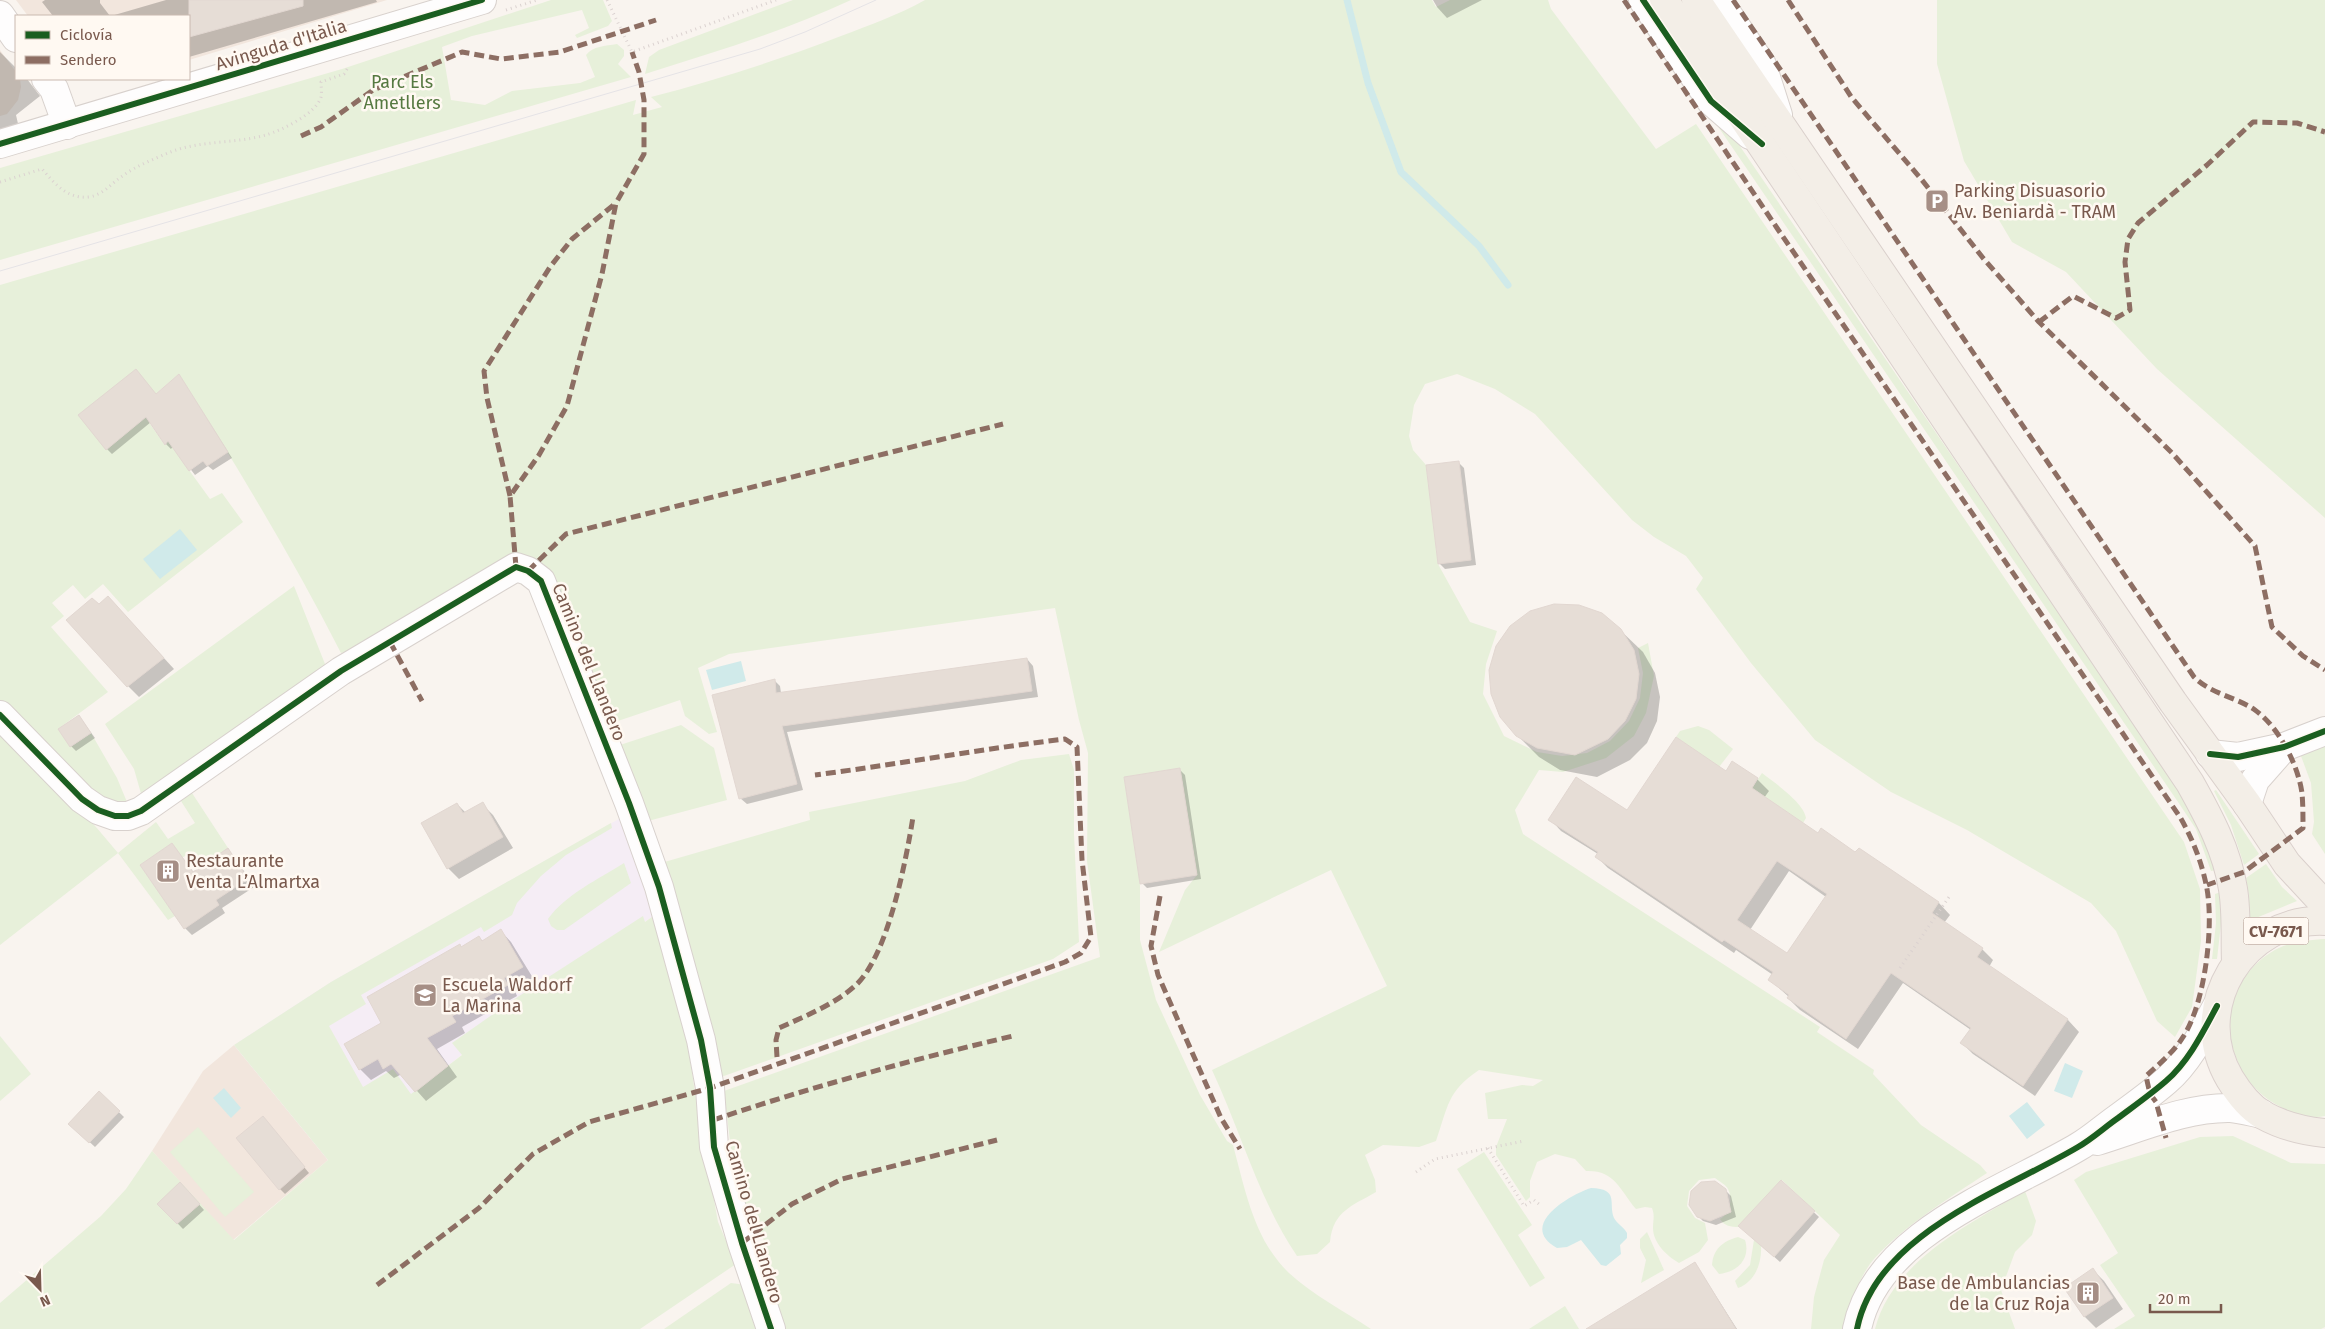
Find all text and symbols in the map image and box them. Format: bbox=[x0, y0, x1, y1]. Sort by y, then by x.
legend bbox=[15, 15, 190, 80]
street label: Avinguda d'Itàlia bbox=[213, 15, 349, 75]
text: Ciclovía bbox=[60, 26, 113, 44]
text: Sendero bbox=[60, 51, 116, 69]
park label: Parc Els Ametllers bbox=[363, 71, 441, 114]
place label: Parking Disuasorio Av. Beniardà - TRAM bbox=[1954, 180, 2116, 223]
parking icon: Parking Disuasorio Av. Beniardà - TRAM bbox=[1924, 188, 1950, 214]
street label: Camino del Llandero bbox=[547, 580, 631, 744]
place label: Restaurante Venta L’Almartxa bbox=[186, 850, 320, 893]
building icon: Restaurante Venta L’Almartxa bbox=[155, 858, 181, 884]
road number: CV-7671 bbox=[2244, 918, 2308, 944]
place label: Escuela Waldorf La Marina bbox=[442, 974, 574, 1017]
school or university icon: Escuela Waldorf La Marina bbox=[412, 982, 438, 1008]
street label: Camino del Llandero bbox=[720, 1138, 788, 1306]
north arrow bbox=[15, 1264, 65, 1314]
place label: Base de Ambulancias de la Cruz Roja bbox=[1897, 1272, 2070, 1315]
building icon: Base de Ambulancias de la Cruz Roja bbox=[2075, 1280, 2101, 1306]
scale bar bbox=[2150, 1282, 2221, 1314]
text: 20 m bbox=[2158, 1290, 2191, 1308]
text: N bbox=[37, 1291, 52, 1310]

